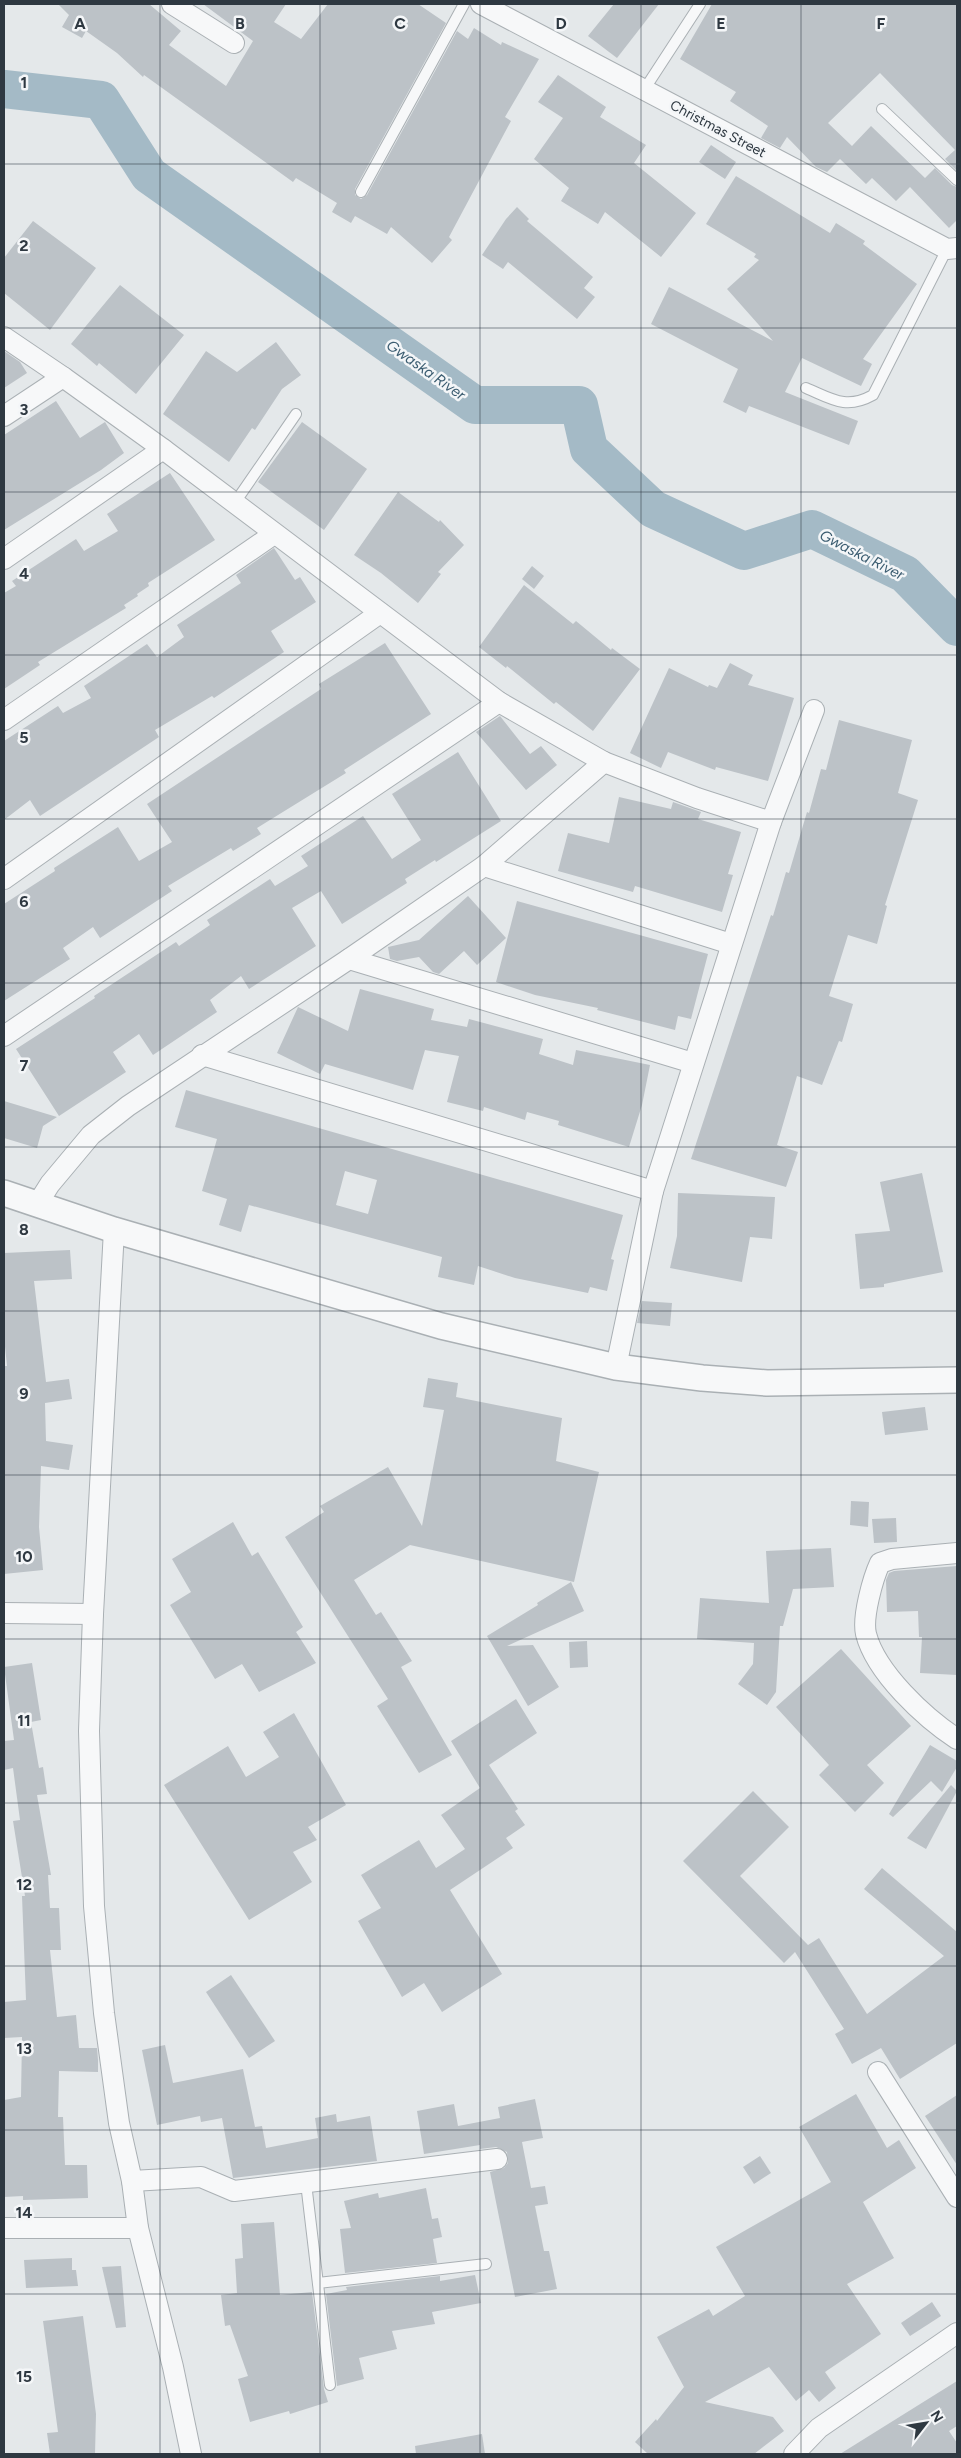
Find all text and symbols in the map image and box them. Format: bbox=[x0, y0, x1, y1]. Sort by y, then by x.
text: A bbox=[74, 14, 86, 33]
text: B bbox=[235, 14, 245, 33]
text: C bbox=[394, 14, 406, 33]
text: D bbox=[555, 14, 567, 33]
text: E bbox=[716, 14, 726, 33]
text: F bbox=[877, 14, 886, 33]
text: 1 bbox=[21, 73, 27, 92]
street label: Christmas Street bbox=[667, 97, 769, 161]
text: 2 bbox=[19, 236, 29, 255]
water label: Gwaska River bbox=[383, 336, 470, 404]
text: 3 bbox=[20, 400, 29, 419]
water label: Gwaska River bbox=[817, 526, 908, 584]
text: 4 bbox=[19, 564, 29, 583]
text: 5 bbox=[19, 728, 29, 747]
text: 6 bbox=[19, 892, 29, 911]
text: 7 bbox=[20, 1056, 29, 1075]
text: 8 bbox=[19, 1220, 29, 1239]
text: 9 bbox=[19, 1384, 29, 1403]
text: 10 bbox=[15, 1547, 33, 1566]
text: 11 bbox=[17, 1711, 31, 1730]
text: 12 bbox=[16, 1875, 32, 1894]
text: 13 bbox=[16, 2039, 32, 2058]
text: 14 bbox=[16, 2203, 32, 2222]
text: 15 bbox=[16, 2367, 32, 2386]
north arrow bbox=[901, 2398, 951, 2448]
text: N bbox=[927, 2408, 947, 2426]

